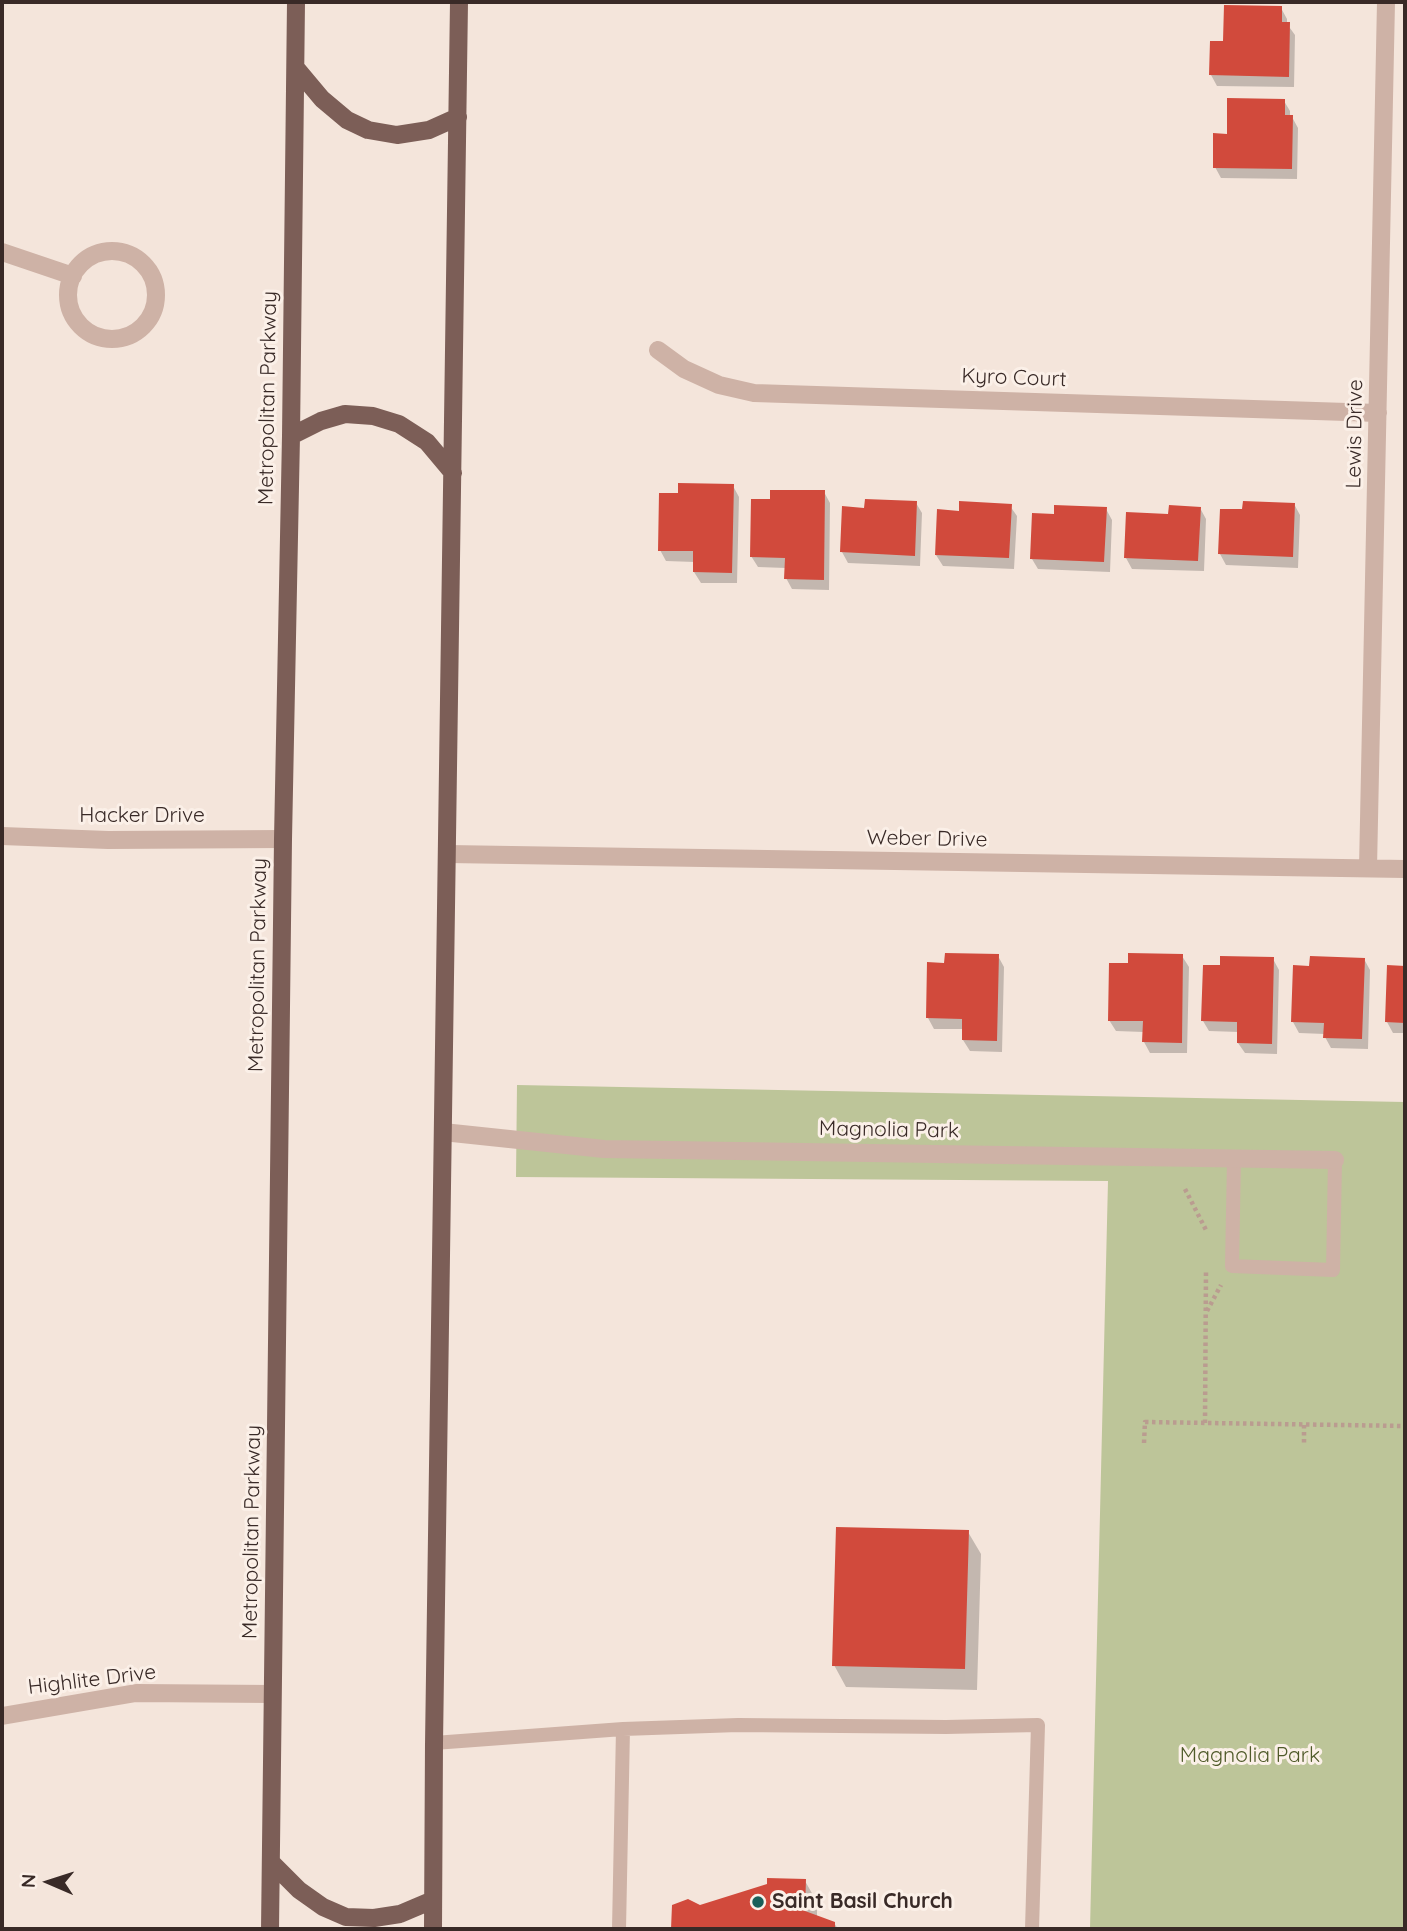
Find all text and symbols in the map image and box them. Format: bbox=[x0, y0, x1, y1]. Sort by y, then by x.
street label: Metropolitan Parkway bbox=[254, 291, 282, 505]
street label: Kyro Court bbox=[961, 364, 1067, 392]
street label: Lewis Drive bbox=[1341, 379, 1369, 489]
street label: Hacker Drive bbox=[79, 803, 205, 829]
street label: Weber Drive bbox=[866, 825, 988, 853]
street label: Metropolitan Parkway bbox=[244, 858, 272, 1072]
street label: Magnolia Park bbox=[819, 1116, 959, 1144]
street label: Metropolitan Parkway bbox=[238, 1425, 266, 1639]
street label: Highlite Drive bbox=[26, 1660, 158, 1700]
park label: Magnolia Park bbox=[1180, 1743, 1320, 1769]
north arrow bbox=[14, 1847, 84, 1917]
text: N bbox=[16, 1873, 40, 1889]
place label: Saint Basil Church bbox=[772, 1889, 953, 1915]
marker: Saint Basil Church bbox=[750, 1894, 766, 1910]

